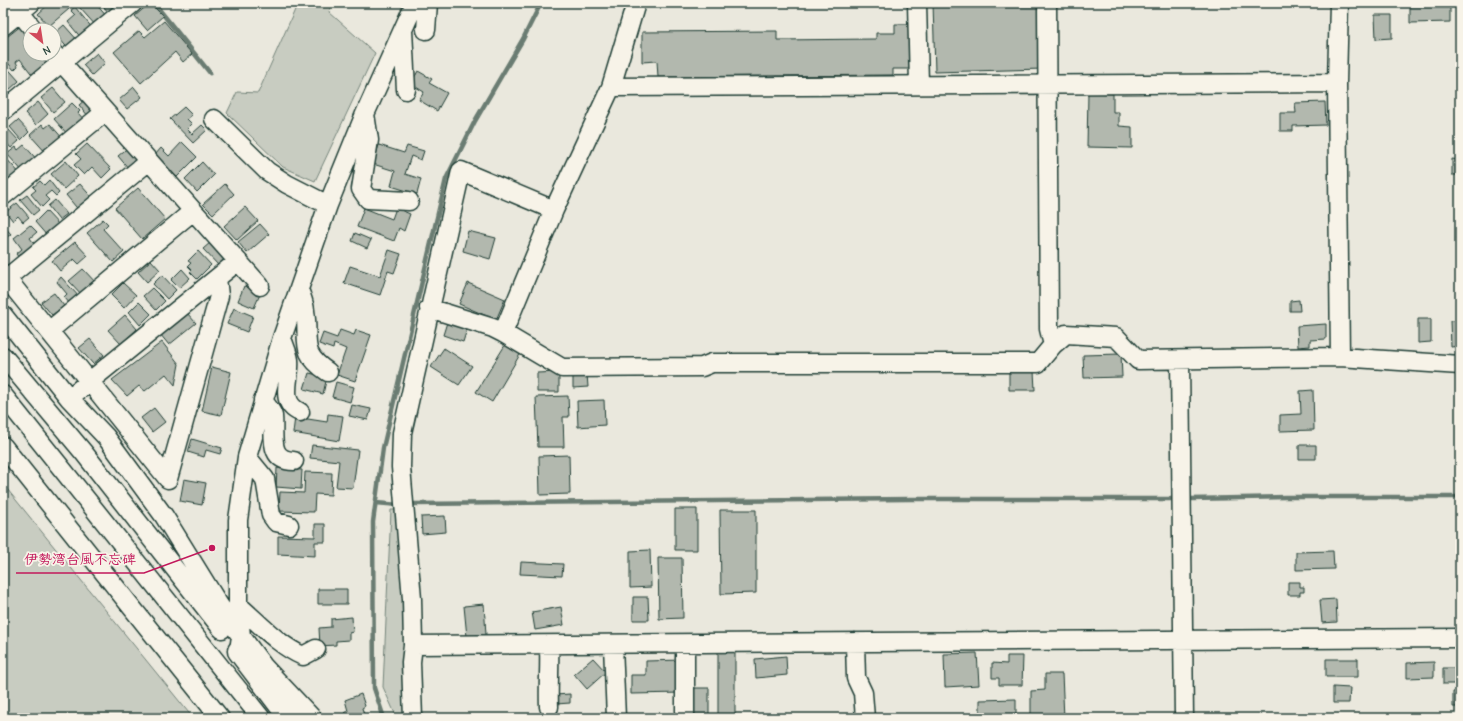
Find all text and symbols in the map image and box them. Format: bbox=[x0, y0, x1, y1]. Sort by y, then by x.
north arrow bbox=[22, 22, 62, 62]
text: N bbox=[40, 43, 53, 58]
callout: 伊勢湾台風不忘碑 bbox=[16, 547, 144, 573]
text: 伊勢湾台風不忘碑 bbox=[24, 551, 136, 568]

